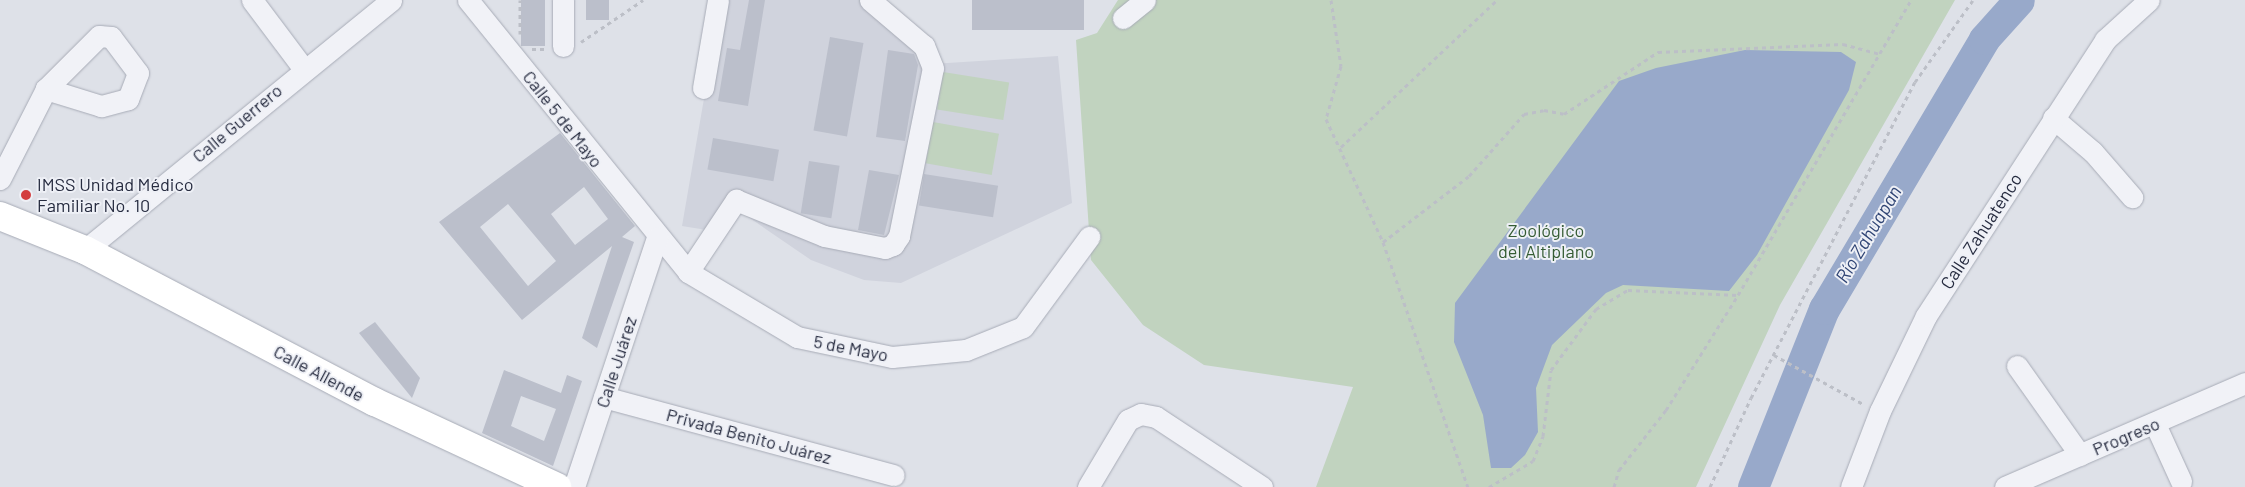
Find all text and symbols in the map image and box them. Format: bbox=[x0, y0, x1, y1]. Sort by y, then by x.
street label: Calle 5 de Mayo bbox=[518, 66, 608, 172]
street label: Calle Guerrero bbox=[188, 79, 286, 167]
street label: Calle Zahuatenco bbox=[1936, 169, 2026, 293]
place label: IMSS Unidad Médico Familiar No. 10 bbox=[37, 174, 194, 216]
water label: Río Zahuapan bbox=[1830, 181, 1906, 287]
marker: IMSS Unidad Médico Familiar No. 10 bbox=[19, 188, 33, 202]
park label: Zoológico del Altiplano bbox=[1498, 220, 1594, 262]
street label: Calle Juárez bbox=[591, 314, 641, 410]
street label: 5 de Mayo bbox=[812, 330, 890, 366]
street label: Calle Allende bbox=[270, 340, 368, 406]
street label: Privada Benito Juárez bbox=[664, 404, 834, 468]
street label: Progreso bbox=[2089, 412, 2163, 460]

